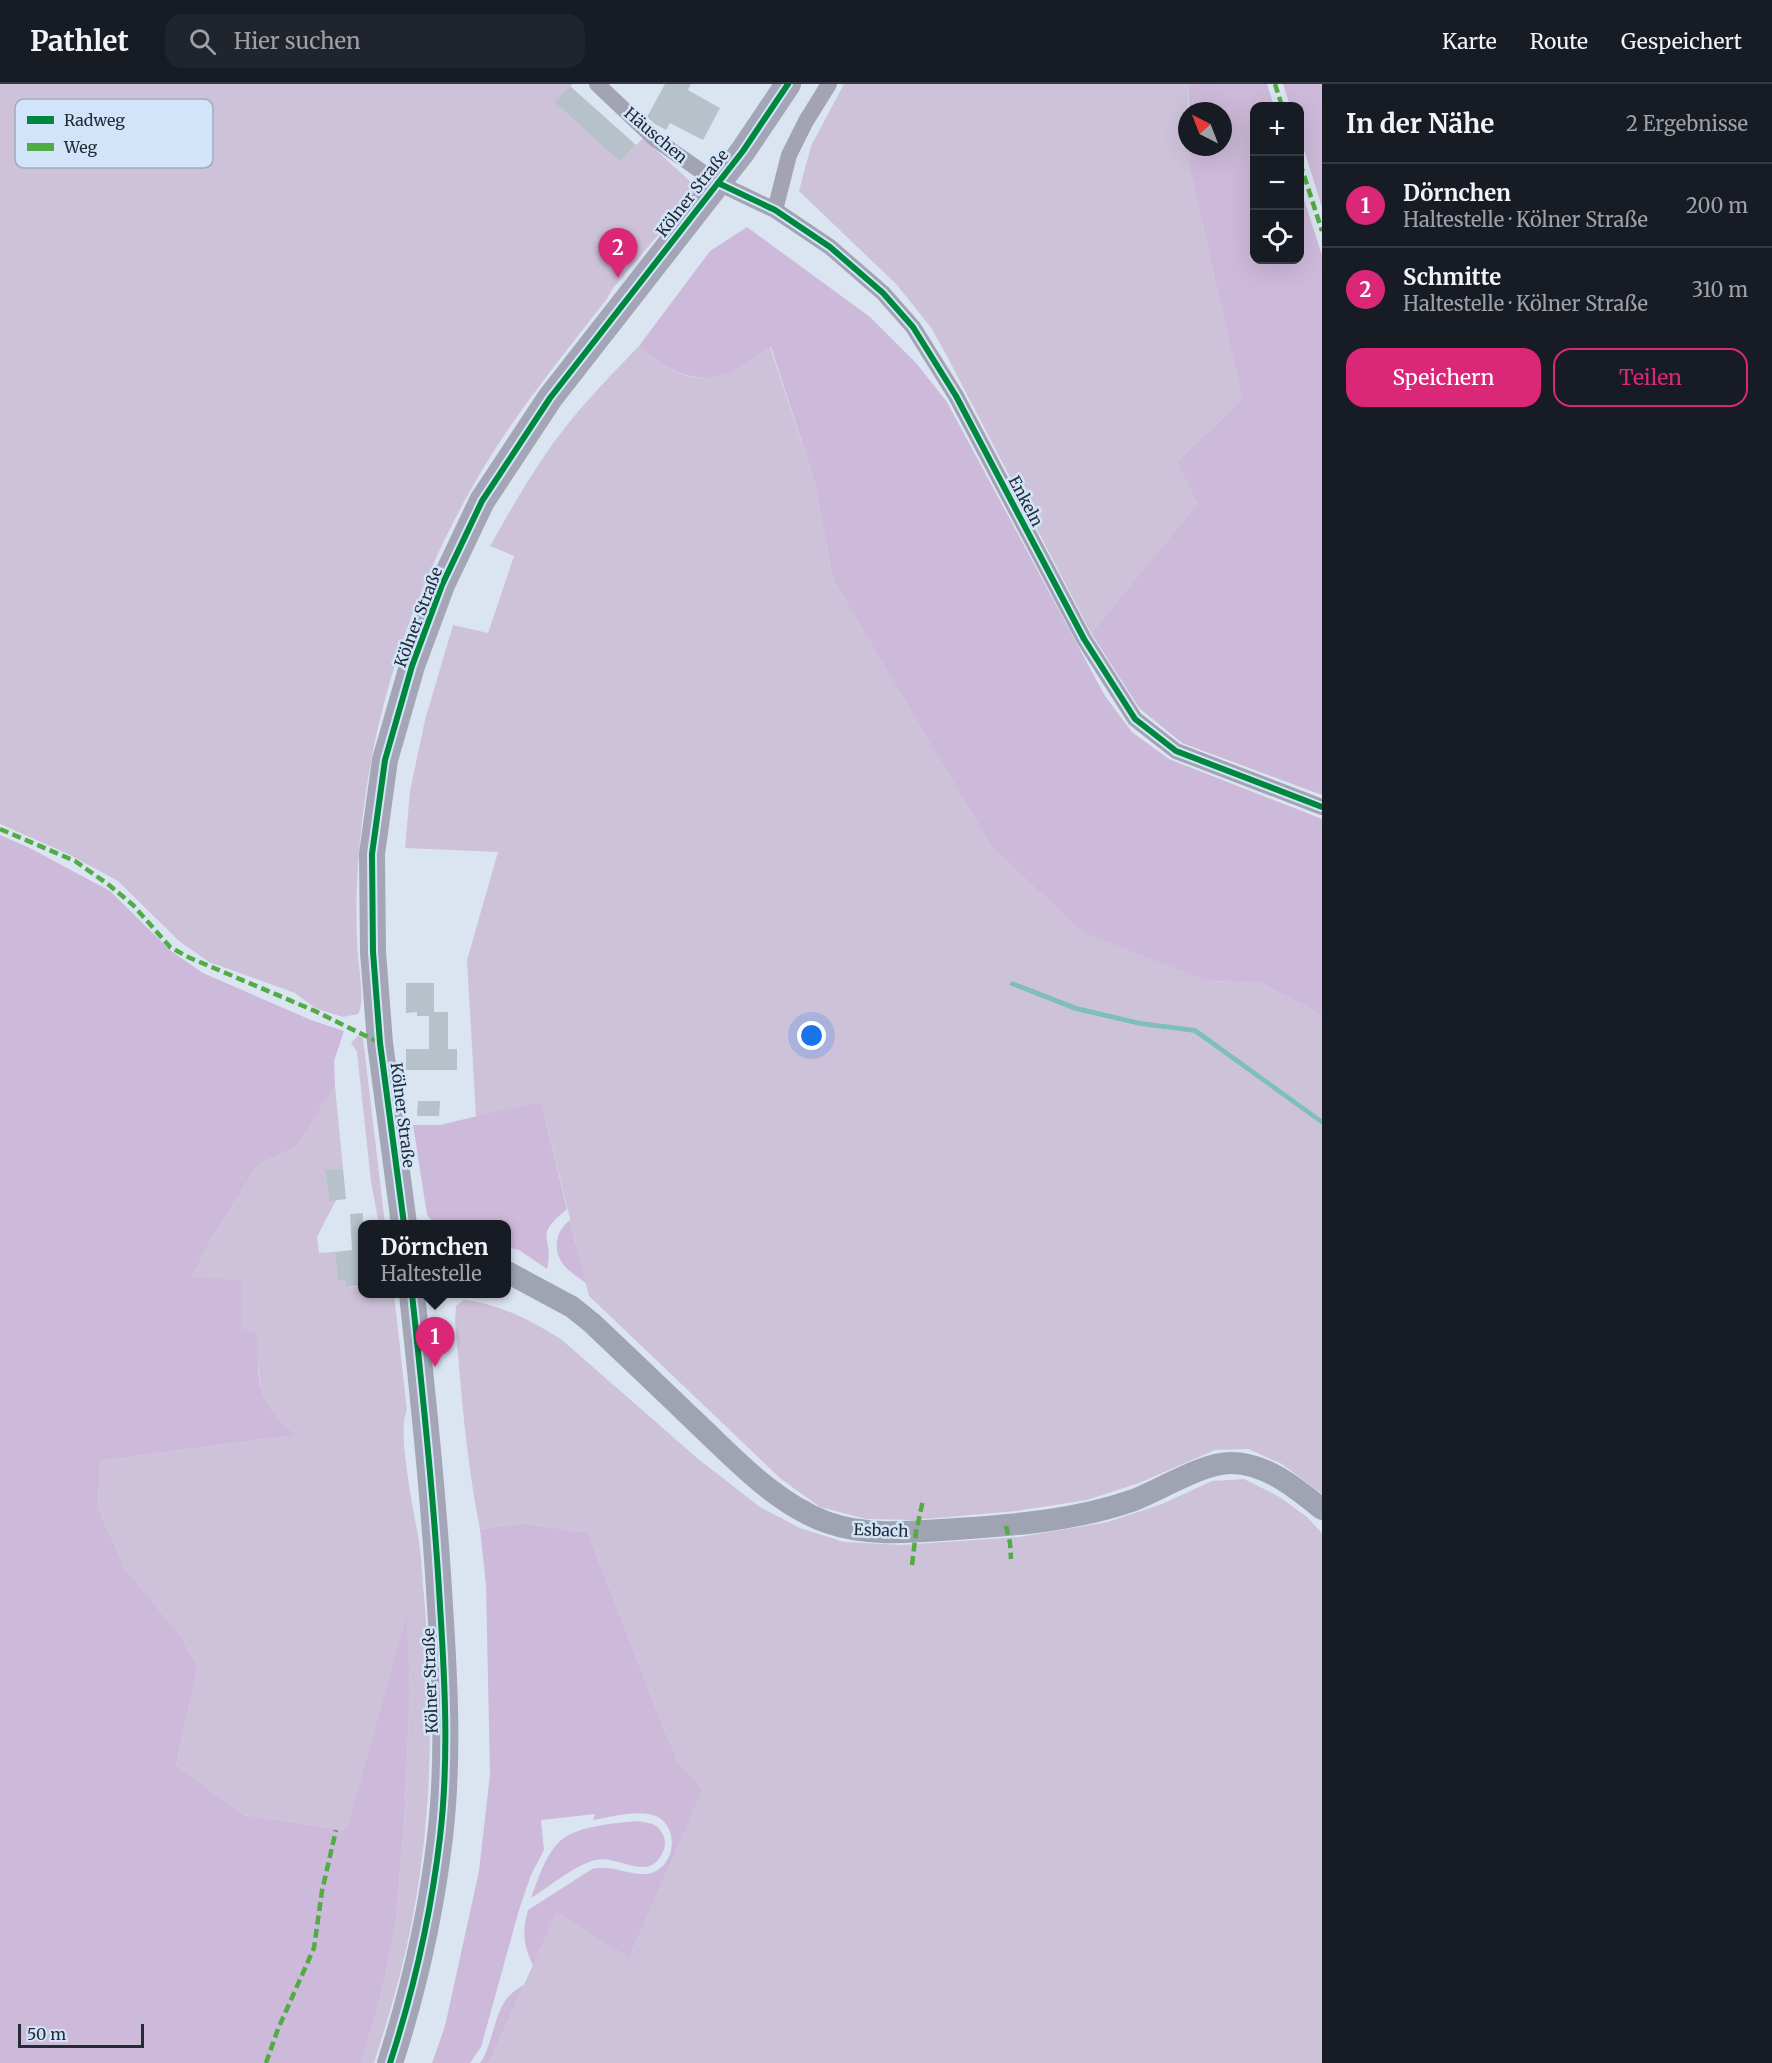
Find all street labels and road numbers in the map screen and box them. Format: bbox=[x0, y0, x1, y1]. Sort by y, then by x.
street label: Häuschen bbox=[620, 103, 692, 167]
street label: Kölner Straße bbox=[652, 145, 732, 241]
street label: Enkeln bbox=[1004, 472, 1048, 530]
street label: Kölner Straße bbox=[390, 564, 446, 670]
street label: Kölner Straße bbox=[387, 1061, 419, 1169]
street label: Esbach bbox=[853, 1519, 909, 1541]
street label: Kölner Straße bbox=[418, 1628, 442, 1734]

